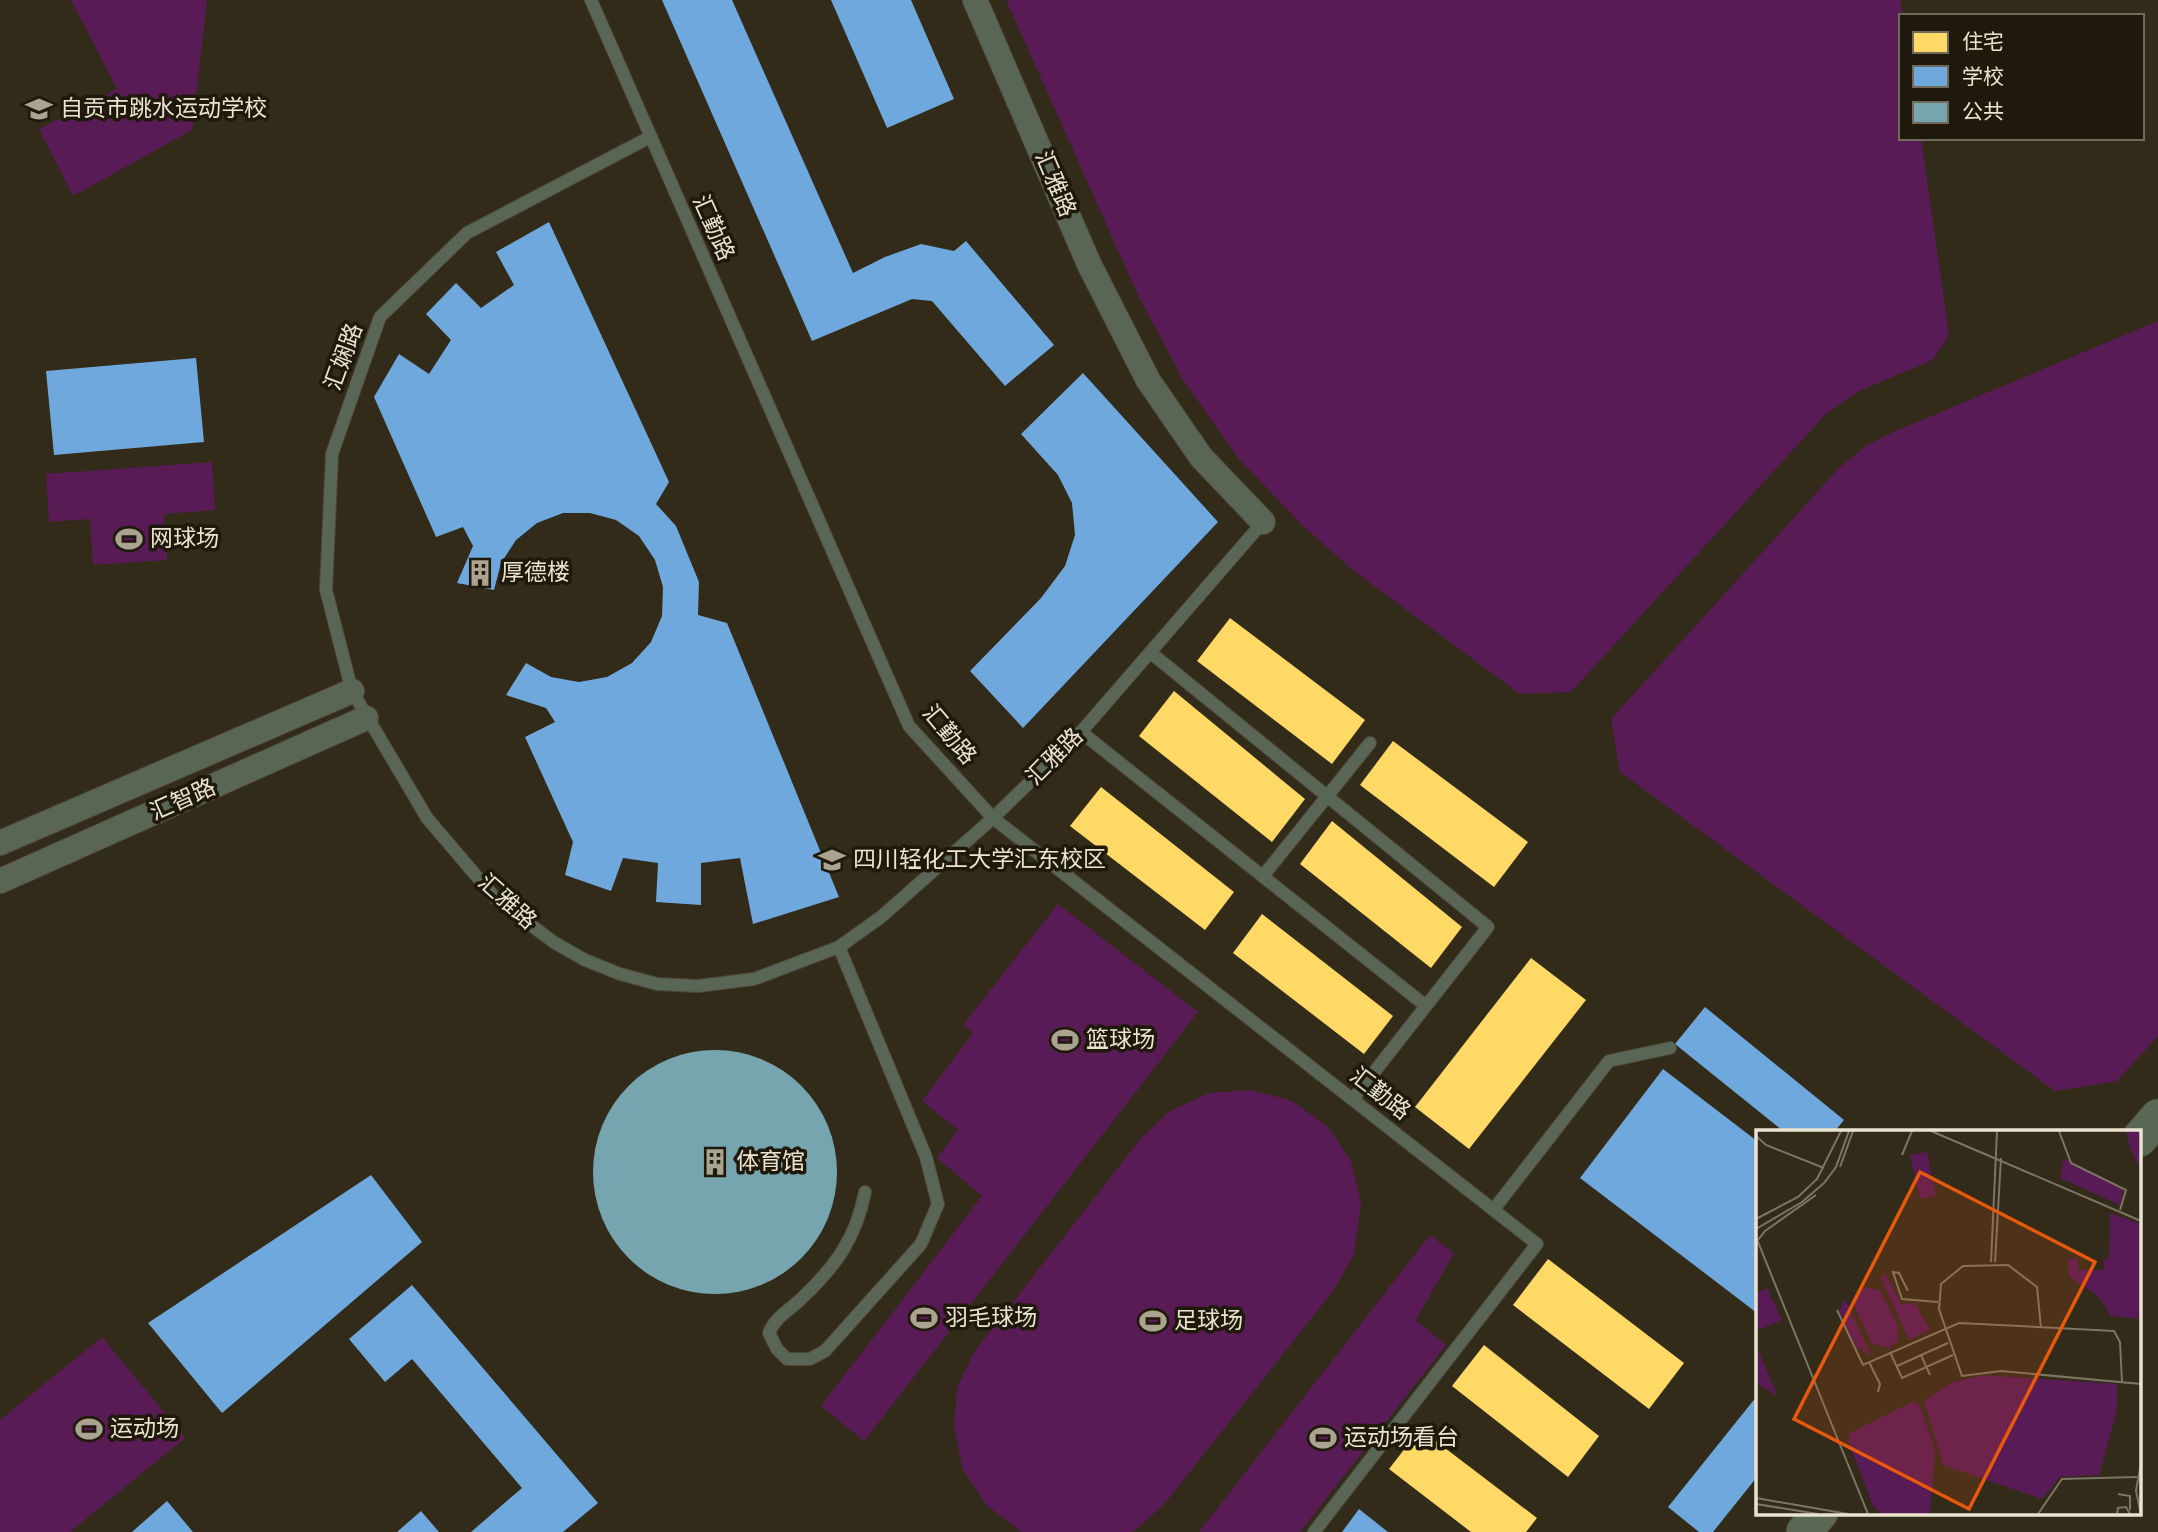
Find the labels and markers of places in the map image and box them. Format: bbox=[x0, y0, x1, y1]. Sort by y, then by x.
school or university icon: 自贡市跳水运动学校 bbox=[24, 94, 54, 124]
place label: 自贡市跳水运动学校 bbox=[60, 95, 267, 123]
sports icon: 网球场 bbox=[114, 524, 144, 554]
place label: 网球场 bbox=[150, 525, 219, 553]
building icon: 厚德楼 bbox=[465, 558, 495, 588]
place label: 厚德楼 bbox=[501, 559, 570, 587]
school or university icon: 四川轻化工大学汇东校区 bbox=[817, 845, 847, 875]
place label: 四川轻化工大学汇东校区 bbox=[853, 846, 1106, 874]
sports icon: 篮球场 bbox=[1050, 1025, 1080, 1055]
place label: 篮球场 bbox=[1086, 1026, 1155, 1054]
building icon: 体育馆 bbox=[700, 1147, 730, 1177]
place label: 体育馆 bbox=[736, 1148, 805, 1176]
sports icon: 羽毛球场 bbox=[909, 1303, 939, 1333]
place label: 羽毛球场 bbox=[945, 1304, 1037, 1332]
sports icon: 足球场 bbox=[1138, 1306, 1168, 1336]
place label: 足球场 bbox=[1174, 1307, 1243, 1335]
sports icon: 运动场 bbox=[74, 1414, 104, 1444]
place label: 运动场 bbox=[110, 1415, 179, 1443]
sports icon: 运动场看台 bbox=[1308, 1423, 1338, 1453]
place label: 运动场看台 bbox=[1344, 1424, 1459, 1452]

